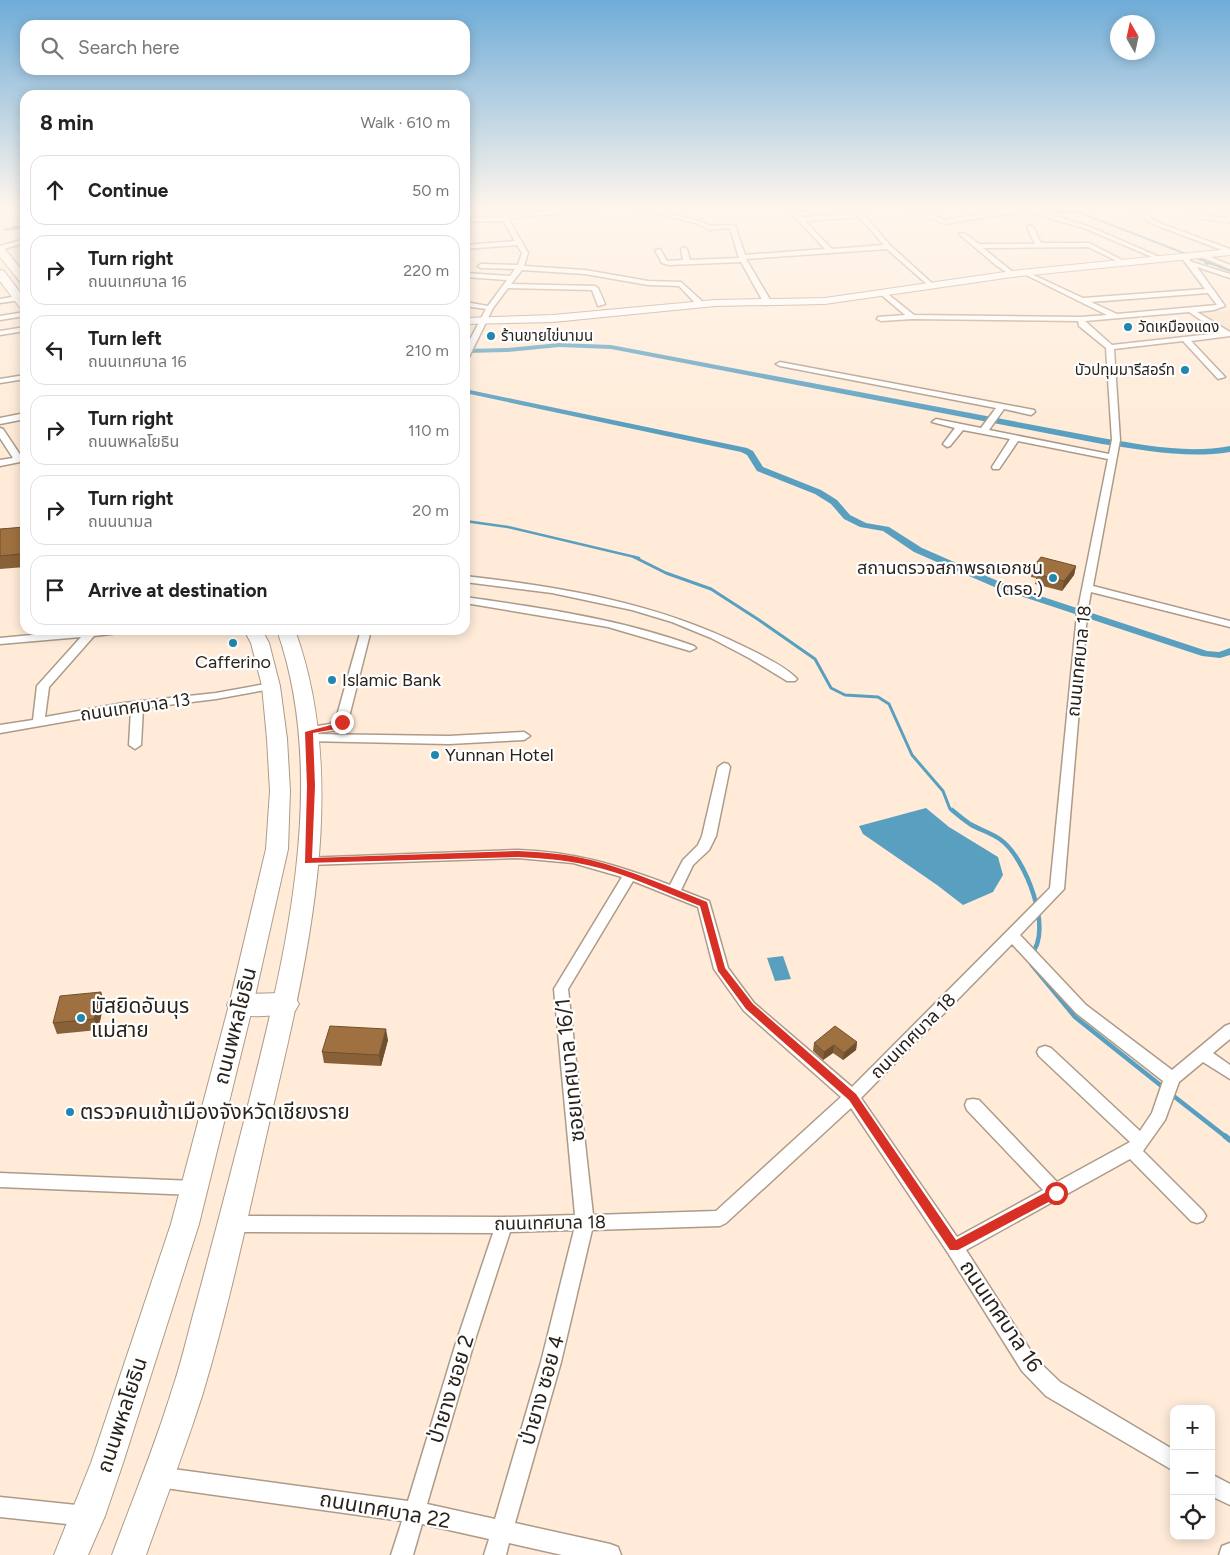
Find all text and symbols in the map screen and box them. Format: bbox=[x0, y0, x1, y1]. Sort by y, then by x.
north arrow bbox=[1110, 15, 1155, 60]
search box bbox=[20, 20, 470, 75]
icon: search bbox=[38, 34, 66, 62]
text: Search here bbox=[78, 36, 180, 59]
text: 8 min bbox=[40, 110, 94, 135]
text: Walk · 610 m bbox=[360, 113, 450, 132]
icon: ahead bbox=[41, 176, 69, 204]
text: Continue bbox=[88, 179, 168, 202]
text: 50 m bbox=[412, 181, 449, 200]
text: Turn right bbox=[88, 247, 174, 270]
icon: right bbox=[41, 256, 69, 284]
text: 220 m bbox=[403, 261, 449, 280]
text: ถนนเทศบาล 16 bbox=[88, 272, 187, 291]
place label: วัดเหมืองแดง bbox=[1138, 318, 1219, 336]
marker: วัดเหมืองแดง bbox=[1122, 321, 1134, 333]
text: Turn left bbox=[88, 327, 162, 350]
place label: ร้านขายไข่นามน bbox=[501, 327, 593, 345]
marker: ร้านขายไข่นามน bbox=[485, 330, 497, 342]
icon: left bbox=[41, 336, 69, 364]
text: 210 m bbox=[406, 341, 449, 360]
text: ถนนเทศบาล 16 bbox=[88, 352, 187, 371]
place label: บัวปทุมมารีสอร์ท bbox=[1075, 361, 1175, 379]
marker: บัวปทุมมารีสอร์ท bbox=[1179, 364, 1191, 376]
text: Turn right bbox=[88, 407, 174, 430]
icon: right bbox=[41, 416, 69, 444]
text: 110 m bbox=[408, 421, 449, 440]
text: ถนนพหลโยธิน bbox=[88, 432, 179, 451]
text: Turn right bbox=[88, 487, 174, 510]
icon: right bbox=[41, 496, 69, 524]
text: 20 m bbox=[412, 501, 449, 520]
text: ถนนนามล bbox=[88, 512, 153, 531]
place label: สถานตรวจสภาพรถเอกชน (ตรอ.) bbox=[857, 557, 1043, 600]
marker: สถานตรวจสภาพรถเอกชน (ตรอ.) bbox=[1047, 572, 1059, 584]
icon: arrive bbox=[41, 576, 69, 604]
text: Arrive at destination bbox=[88, 579, 267, 602]
street label: ถนนเทศบาล 18 bbox=[1062, 604, 1096, 718]
marker: Cafferino bbox=[227, 637, 239, 649]
place label: Cafferino bbox=[195, 651, 271, 673]
place label: Islamic Bank bbox=[342, 669, 441, 691]
marker: Islamic Bank bbox=[326, 674, 338, 686]
street label: ถนนเทศบาล 13 bbox=[79, 688, 191, 726]
route end bbox=[331, 711, 354, 734]
place label: Yunnan Hotel bbox=[445, 744, 554, 766]
marker: Yunnan Hotel bbox=[429, 749, 441, 761]
street label: ถนนพหลโยธิน bbox=[208, 965, 261, 1087]
street label: ถนนเทศบาล 18 bbox=[866, 989, 960, 1083]
place label: มัสยิดอันนุร แม่สาย bbox=[91, 993, 189, 1042]
street label: ซอยเทศบาล 16/1 bbox=[550, 997, 589, 1143]
marker: มัสยิดอันนุร แม่สาย bbox=[75, 1012, 87, 1024]
place label: ตรวจคนเข้าเมืองจังหวัดเชียงราย bbox=[80, 1099, 350, 1124]
marker: ตรวจคนเข้าเมืองจังหวัดเชียงราย bbox=[64, 1106, 76, 1118]
route start bbox=[1045, 1182, 1068, 1205]
street label: ถนนเทศบาล 18 bbox=[494, 1211, 606, 1235]
street label: ถนนเทศบาล 16 bbox=[955, 1255, 1048, 1376]
street label: ป่ายาง ซอย 2 bbox=[422, 1332, 479, 1446]
street label: ป่ายาง ซอย 4 bbox=[514, 1332, 569, 1448]
street label: ถนนพหลโยธิน bbox=[91, 1354, 152, 1476]
map controls bbox=[1170, 1405, 1215, 1540]
button: + bbox=[1170, 1405, 1215, 1450]
button: − bbox=[1170, 1450, 1215, 1495]
street label: ถนนเทศบาล 22 bbox=[318, 1486, 452, 1533]
button: locate bbox=[1170, 1495, 1215, 1540]

